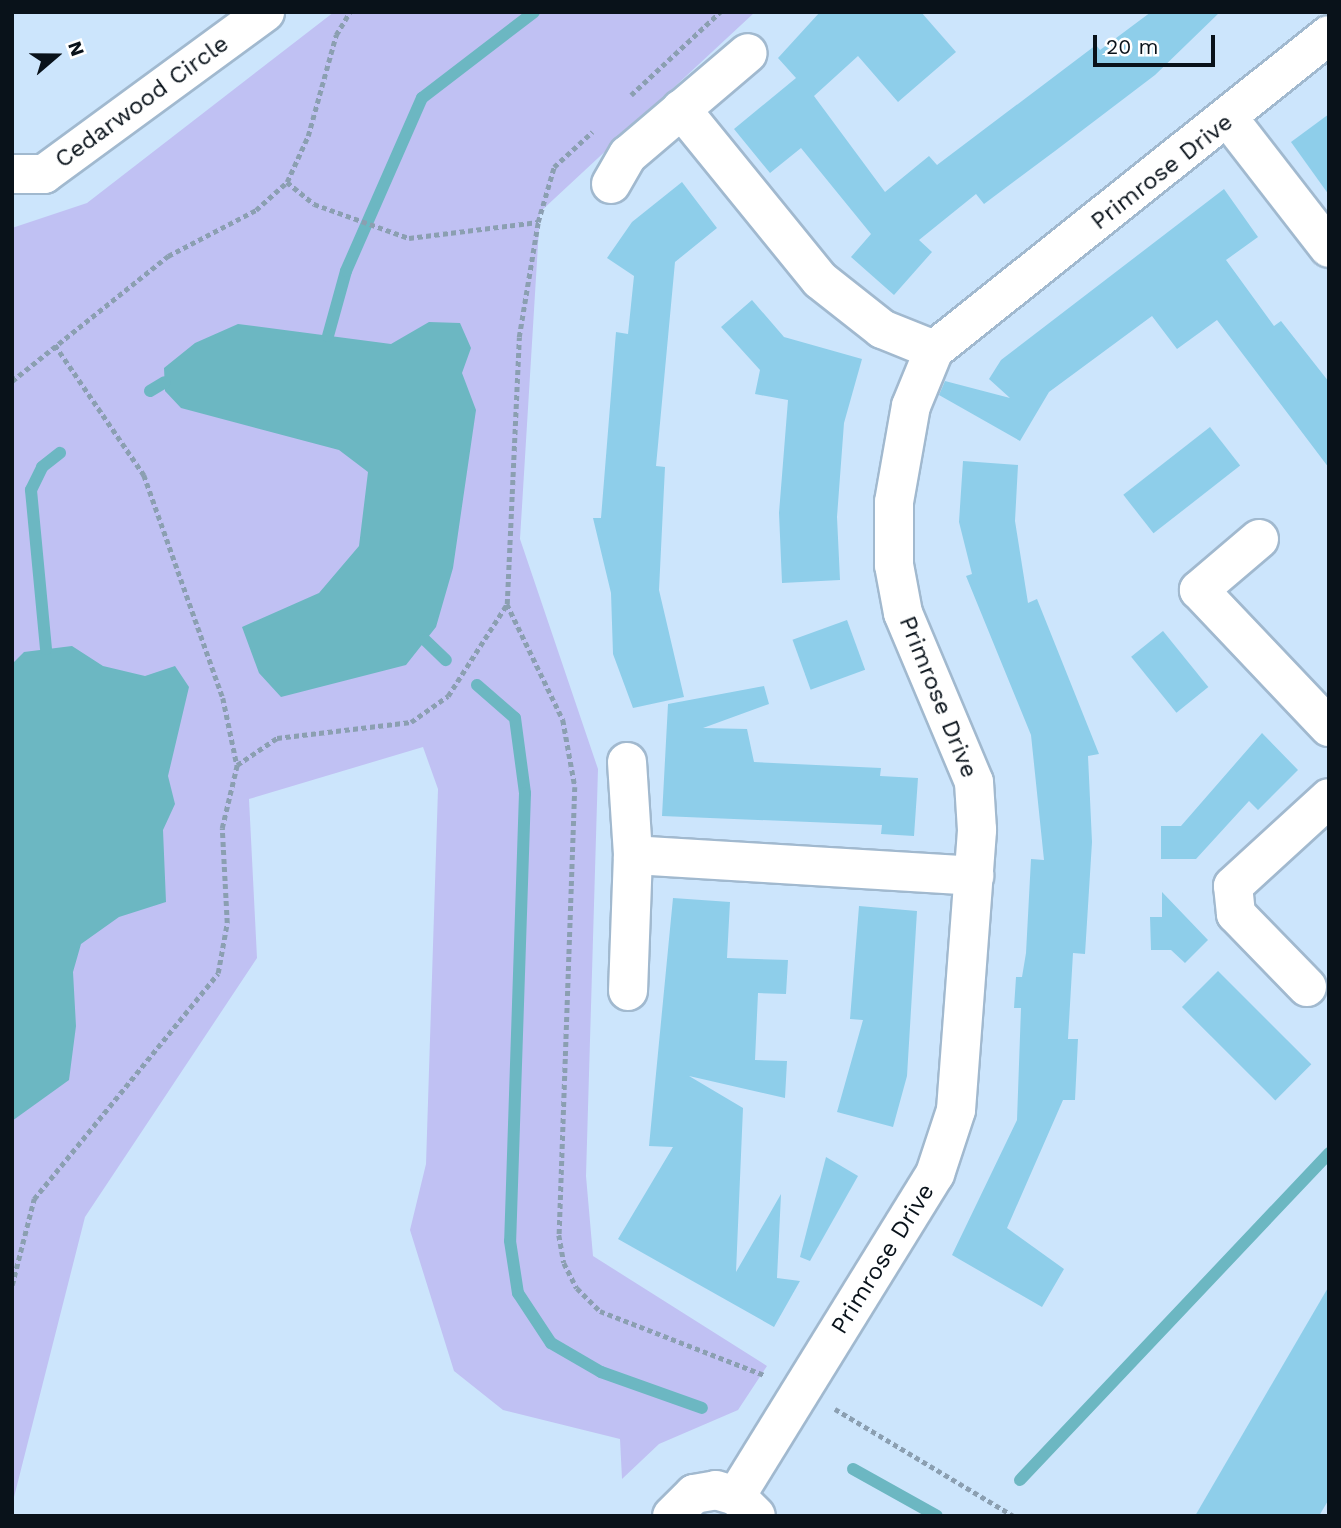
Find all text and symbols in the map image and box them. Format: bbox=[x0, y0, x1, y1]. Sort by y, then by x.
north arrow bbox=[21, 21, 91, 91]
scale bar bbox=[1096, 21, 1218, 65]
street label: Cedarwood Circle bbox=[50, 29, 234, 175]
text: 20 m bbox=[1106, 34, 1158, 59]
text: N bbox=[63, 38, 89, 59]
street label: Primrose Drive bbox=[1085, 108, 1239, 236]
street label: Primrose Drive bbox=[892, 612, 984, 782]
street label: Primrose Drive bbox=[825, 1178, 941, 1340]

